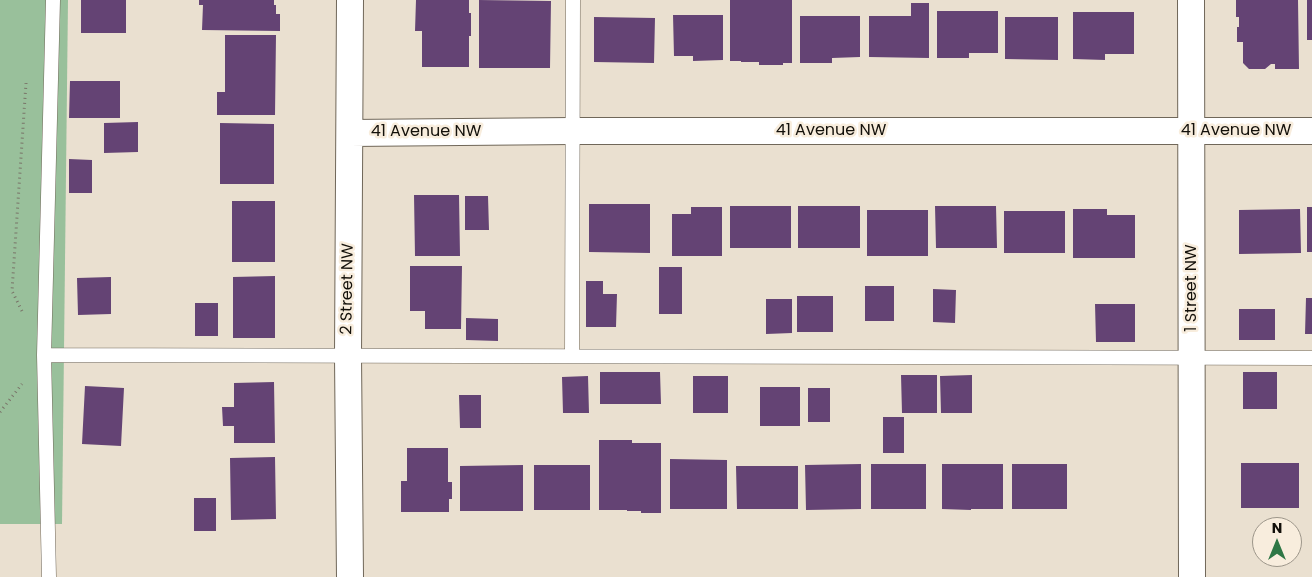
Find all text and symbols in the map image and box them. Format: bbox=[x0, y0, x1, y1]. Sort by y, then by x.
street label: 41 Avenue NW bbox=[776, 121, 886, 141]
street label: 41 Avenue NW bbox=[1181, 121, 1291, 141]
street label: 41 Avenue NW bbox=[371, 122, 481, 142]
street label: 2 Street NW bbox=[338, 243, 358, 335]
street label: 1 Street NW bbox=[1182, 244, 1202, 332]
north arrow bbox=[1252, 517, 1302, 567]
text: N bbox=[1272, 518, 1282, 538]

